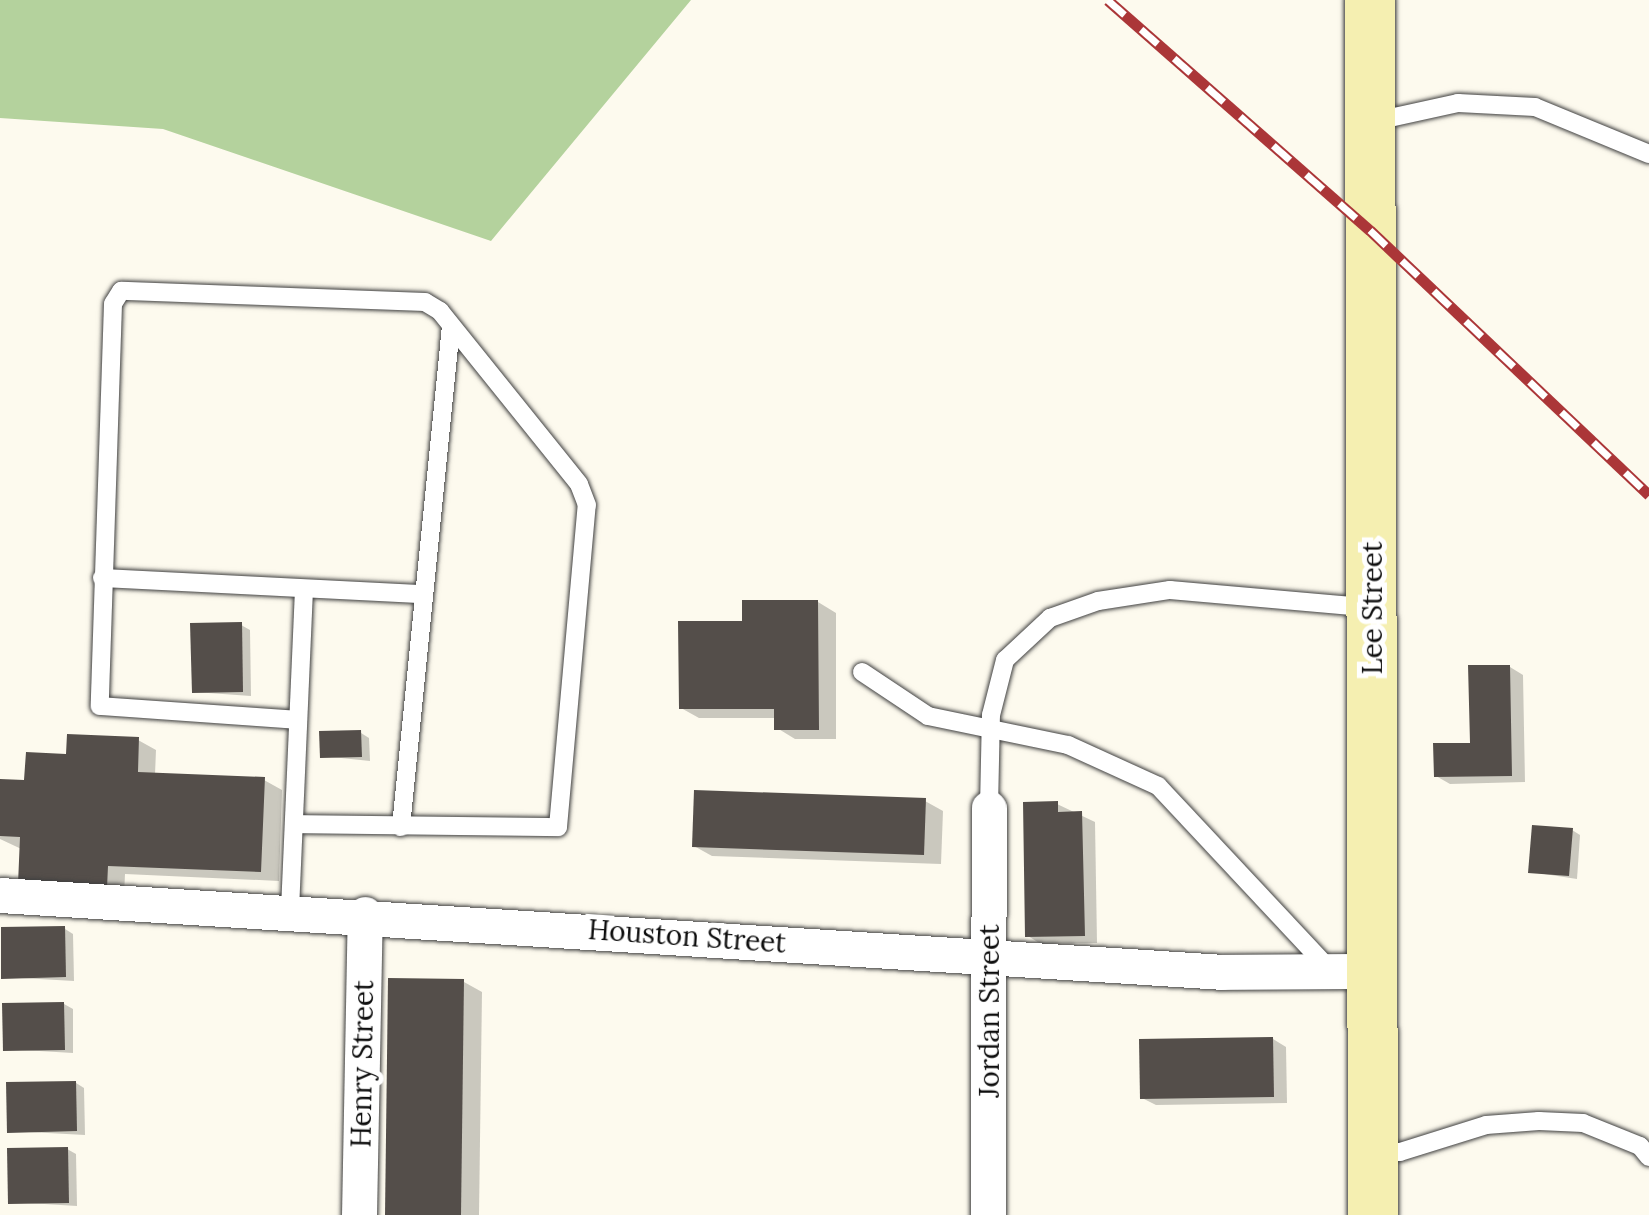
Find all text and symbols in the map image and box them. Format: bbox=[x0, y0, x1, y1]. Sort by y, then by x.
street label: Lee Street bbox=[1355, 541, 1389, 675]
street label: Houston Street bbox=[587, 912, 787, 960]
street label: Jordan Street bbox=[972, 924, 1006, 1098]
street label: Henry Street bbox=[344, 980, 380, 1148]

